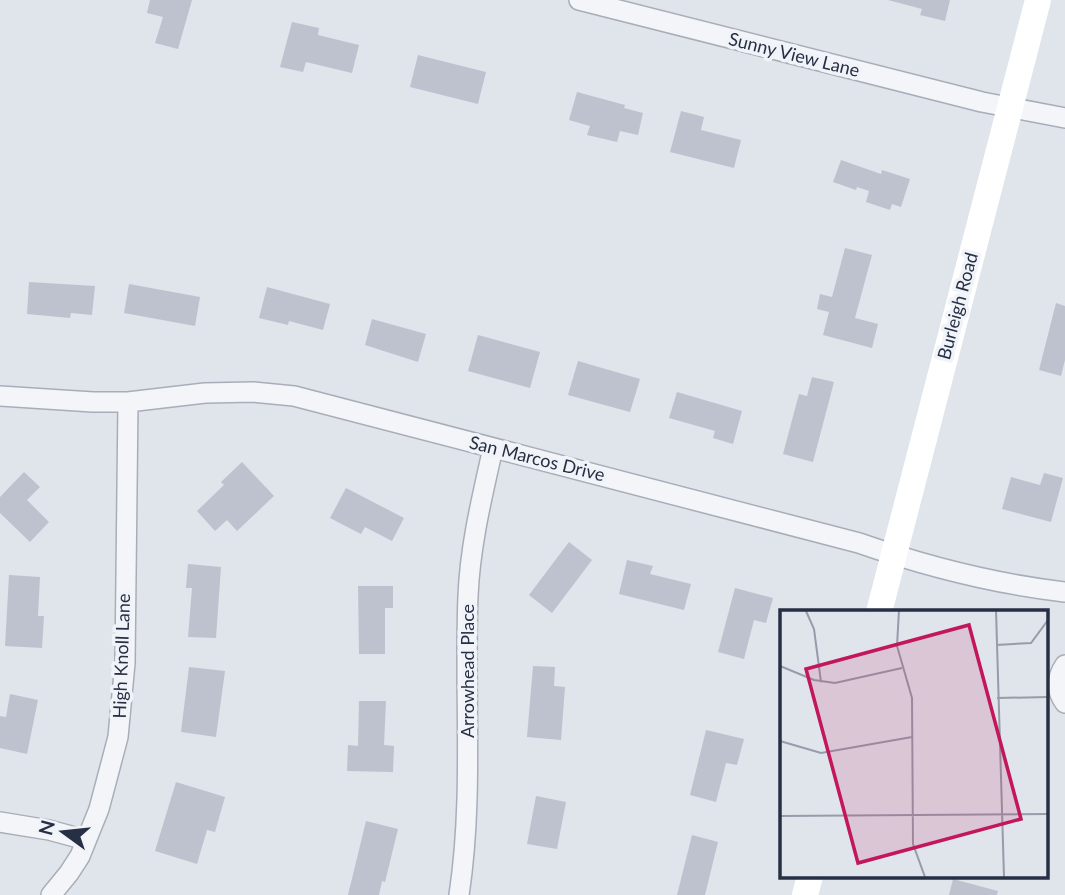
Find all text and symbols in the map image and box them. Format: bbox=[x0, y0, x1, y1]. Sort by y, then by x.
street label: Sunny View Lane bbox=[726, 27, 862, 81]
street label: Burleigh Road bbox=[932, 250, 982, 362]
street label: San Marcos Drive bbox=[467, 431, 607, 485]
street label: High Knoll Lane bbox=[108, 593, 134, 719]
street label: Arrowhead Place bbox=[456, 604, 478, 738]
inset map bbox=[780, 610, 1048, 878]
north arrow bbox=[28, 797, 98, 867]
text: N bbox=[33, 817, 59, 838]

